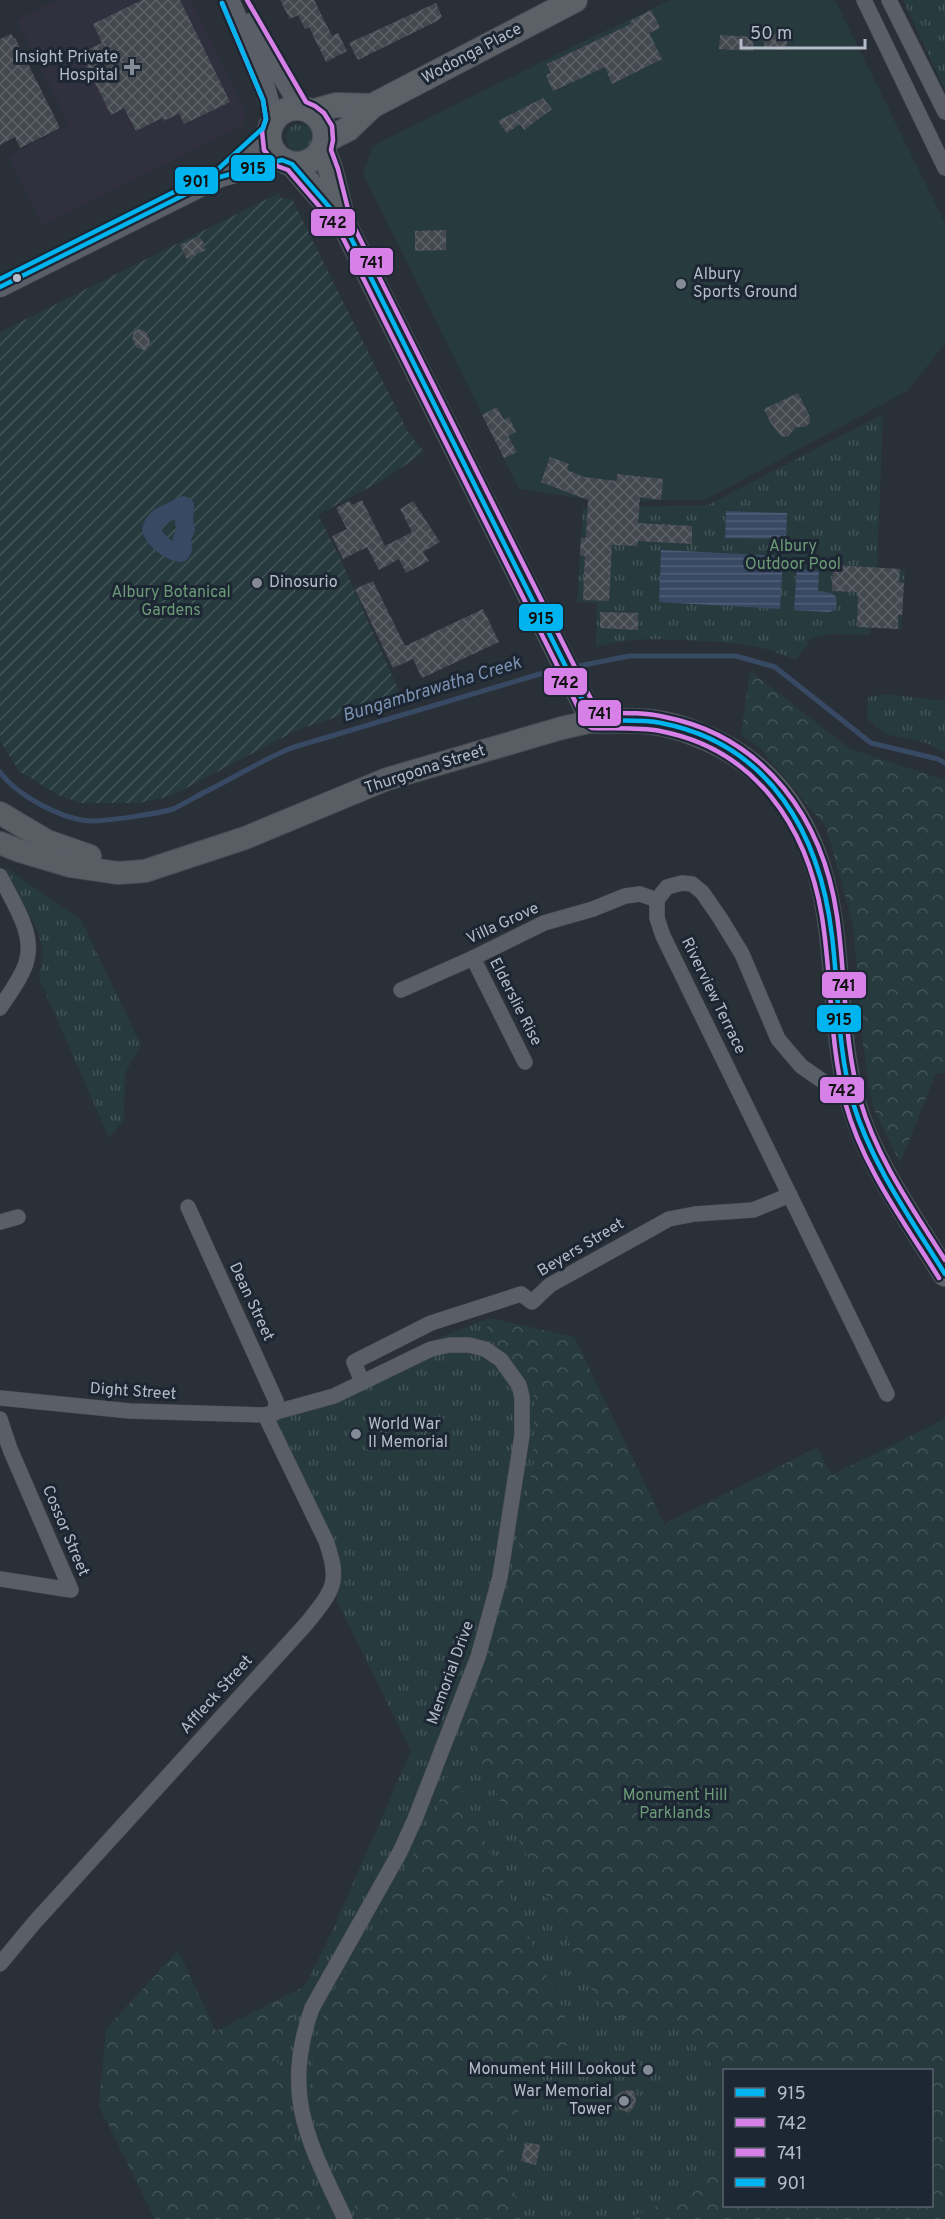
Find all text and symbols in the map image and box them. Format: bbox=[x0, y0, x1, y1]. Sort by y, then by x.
scale bar bbox=[741, 12, 866, 50]
street label: Wodonga Place bbox=[419, 19, 525, 89]
text: 50 m bbox=[750, 23, 792, 46]
place label: Insight Private Hospital bbox=[14, 48, 118, 86]
marker: Insight Private Hospital bbox=[123, 58, 141, 76]
line badge: 915 bbox=[230, 154, 276, 182]
text: 915 bbox=[240, 160, 266, 180]
line badge: 901 bbox=[174, 166, 219, 195]
text: 901 bbox=[183, 173, 209, 193]
line badge: 742 bbox=[310, 208, 356, 237]
text: 742 bbox=[319, 214, 347, 234]
line badge: 741 bbox=[349, 247, 394, 276]
text: 741 bbox=[360, 254, 384, 274]
place label: Albury Sports Ground bbox=[693, 265, 797, 303]
unlabelled marker bbox=[11, 272, 23, 284]
marker: Albury Sports Ground bbox=[674, 277, 688, 291]
park label: Albury Outdoor Pool bbox=[745, 537, 841, 575]
place label: Dinosurio bbox=[269, 573, 338, 593]
marker: Dinosurio bbox=[250, 576, 264, 590]
park label: Albury Botanical Gardens bbox=[111, 583, 231, 621]
line badge: 915 bbox=[518, 603, 564, 632]
text: 915 bbox=[528, 610, 554, 630]
water label: Bungambrawatha Creek bbox=[340, 652, 525, 728]
line badge: 742 bbox=[543, 667, 588, 696]
text: 742 bbox=[551, 674, 579, 694]
line badge: 741 bbox=[577, 699, 622, 727]
text: 741 bbox=[588, 705, 612, 725]
street label: Thurgoona Street bbox=[362, 741, 488, 799]
street label: Villa Grove bbox=[464, 899, 542, 949]
street label: Riverview Terrace bbox=[676, 934, 750, 1058]
street label: Elderslie Rise bbox=[484, 955, 546, 1049]
line badge: 741 bbox=[821, 971, 867, 999]
text: 741 bbox=[832, 977, 856, 997]
line badge: 915 bbox=[816, 1004, 862, 1033]
text: 915 bbox=[826, 1011, 852, 1031]
line badge: 742 bbox=[819, 1076, 865, 1104]
text: 742 bbox=[828, 1082, 856, 1102]
street label: Beyers Street bbox=[534, 1214, 628, 1282]
street label: Dean Street bbox=[224, 1259, 278, 1345]
street label: Dight Street bbox=[89, 1379, 177, 1405]
place label: World War II Memorial bbox=[368, 1415, 448, 1453]
marker: World War II Memorial bbox=[349, 1427, 363, 1441]
street label: Cossor Street bbox=[37, 1482, 93, 1580]
street label: Memorial Drive bbox=[423, 1618, 479, 1728]
street label: Affleck Street bbox=[176, 1652, 258, 1738]
park label: Monument Hill Parklands bbox=[623, 1786, 727, 1824]
place label: Monument Hill Lookout bbox=[469, 2060, 636, 2080]
marker: Monument Hill Lookout bbox=[641, 2063, 655, 2077]
legend bbox=[723, 2069, 933, 2207]
place label: War Memorial Tower bbox=[513, 2082, 612, 2120]
text: 915 bbox=[777, 2083, 806, 2106]
marker: War Memorial Tower bbox=[617, 2094, 631, 2108]
text: 742 bbox=[777, 2113, 807, 2136]
text: 741 bbox=[777, 2143, 803, 2166]
text: 901 bbox=[777, 2173, 806, 2196]

